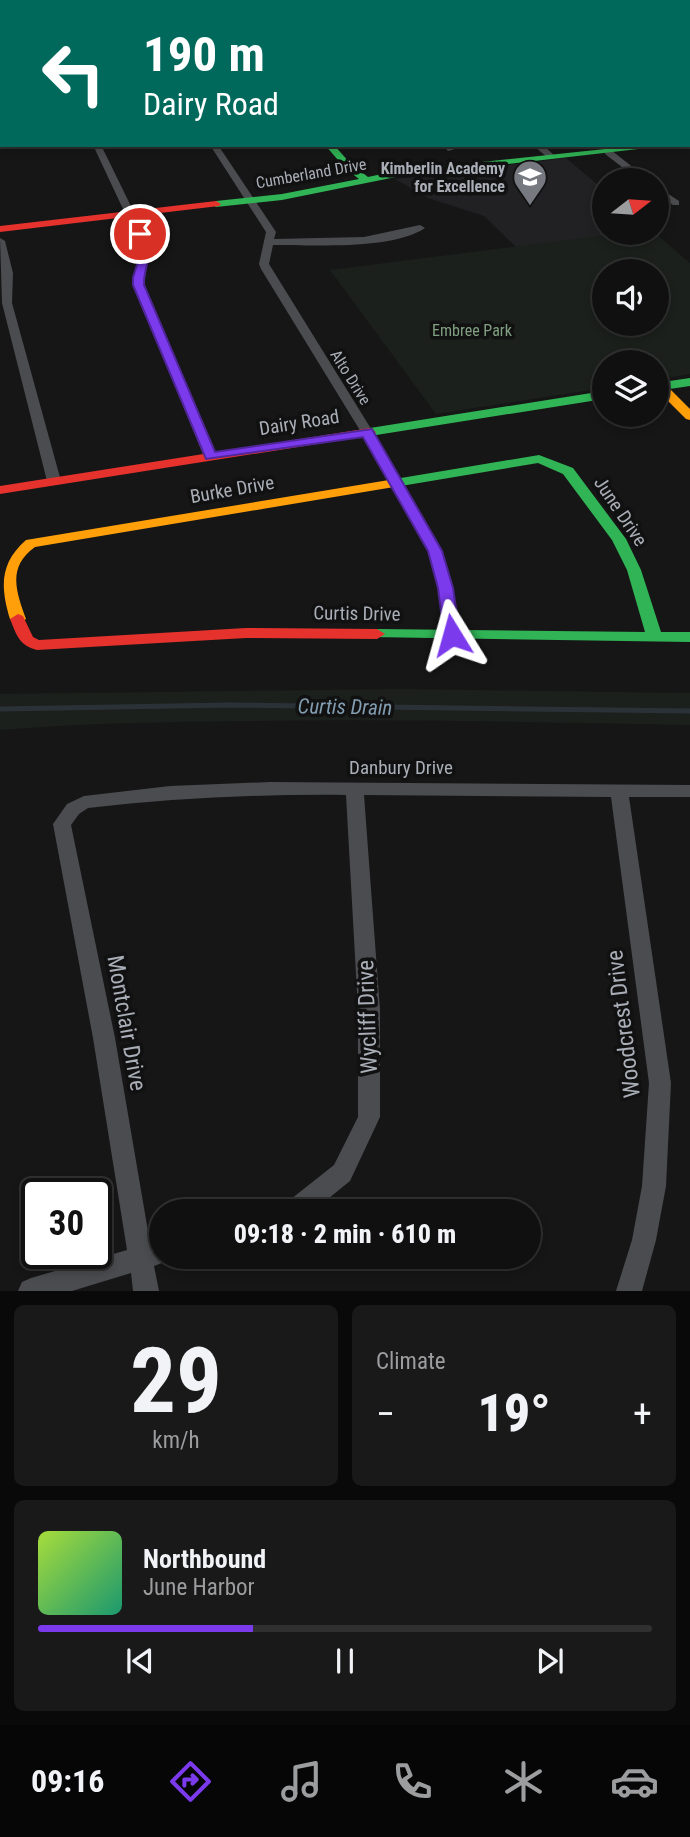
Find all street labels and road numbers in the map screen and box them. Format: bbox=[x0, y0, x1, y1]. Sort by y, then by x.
street label: Cumberland Drive bbox=[254, 154, 368, 193]
street label: Alto Drive bbox=[326, 346, 375, 408]
street label: Dairy Road bbox=[257, 405, 341, 440]
street label: Burke Drive bbox=[188, 471, 276, 508]
street label: June Drive bbox=[589, 472, 652, 550]
street label: Curtis Drive bbox=[313, 601, 401, 626]
street label: Danbury Drive bbox=[349, 756, 453, 779]
street label: Woodcrest Drive bbox=[601, 949, 646, 1099]
street label: Montclair Drive bbox=[101, 953, 152, 1093]
street label: Wycliff Drive bbox=[352, 960, 383, 1074]

